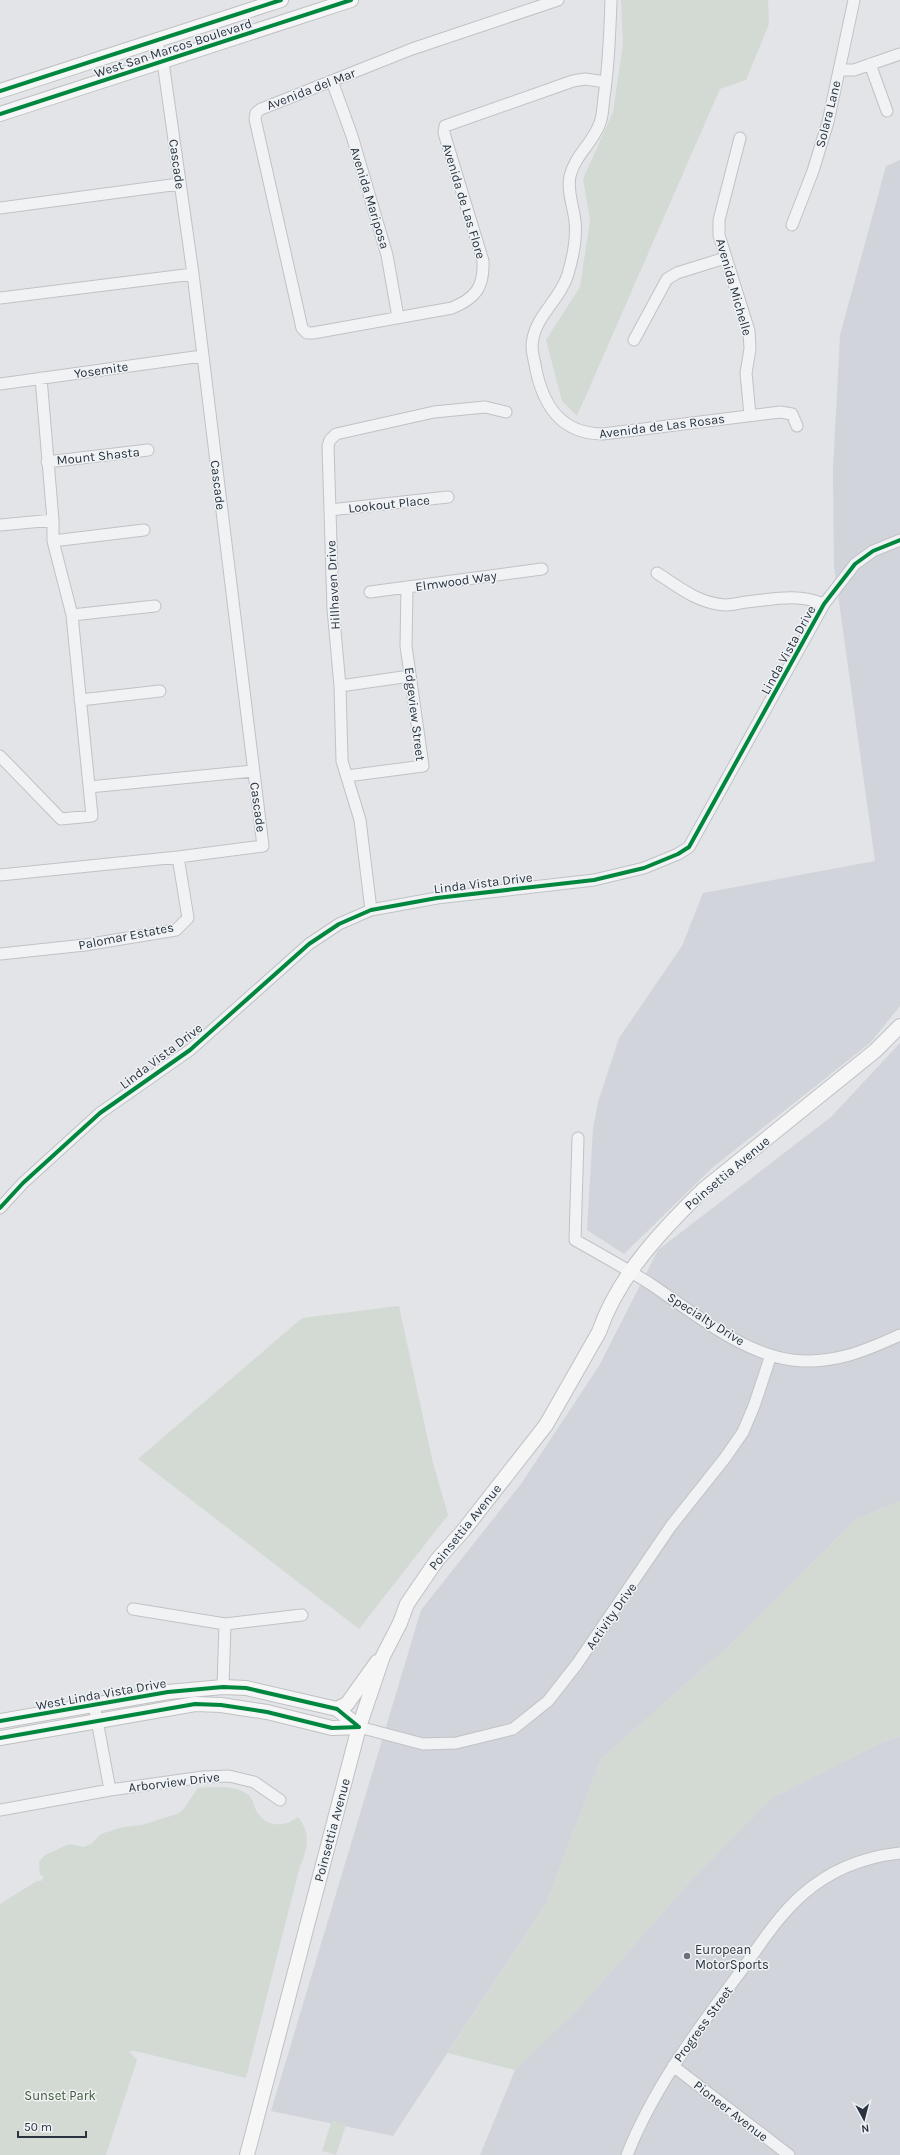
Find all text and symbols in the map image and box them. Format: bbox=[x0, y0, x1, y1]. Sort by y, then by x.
street label: West San Marcos Boulevard bbox=[92, 15, 254, 81]
street label: Avenida del Mar bbox=[264, 65, 358, 113]
street label: Solara Lane bbox=[812, 79, 844, 149]
street label: Cascade bbox=[166, 138, 188, 190]
street label: Avenida de Las Flore bbox=[439, 142, 489, 261]
street label: Avenida Mariposa bbox=[347, 145, 393, 251]
street label: Avenida Michelle bbox=[713, 237, 755, 337]
street label: Yosemite bbox=[73, 359, 129, 381]
street label: Avenida de Las Rosas bbox=[598, 411, 726, 441]
street label: Mount Shasta bbox=[56, 444, 140, 468]
street label: Cascade bbox=[207, 459, 229, 511]
street label: Lookout Place bbox=[347, 492, 431, 516]
street label: Hillhaven Drive bbox=[323, 540, 343, 630]
street label: Elmwood Way bbox=[414, 568, 498, 594]
street label: Linda Vista Drive bbox=[757, 603, 819, 697]
street label: Edgeview Street bbox=[402, 666, 428, 762]
street label: Cascade bbox=[247, 781, 269, 833]
street label: Linda Vista Drive bbox=[433, 869, 533, 896]
street label: Palomar Estates bbox=[77, 919, 175, 953]
street label: Linda Vista Drive bbox=[117, 1020, 205, 1092]
street label: Poinsettia Avenue bbox=[681, 1133, 773, 1213]
street label: Specialty Drive bbox=[665, 1289, 748, 1349]
street label: Poinsettia Avenue bbox=[426, 1481, 504, 1573]
street label: Activity Drive bbox=[583, 1580, 640, 1652]
street label: West Linda Vista Drive bbox=[35, 1675, 168, 1713]
street label: Arborview Drive bbox=[128, 1769, 221, 1795]
street label: Poinsettia Avenue bbox=[311, 1776, 353, 1883]
place label: European MotorSports bbox=[695, 1942, 769, 1972]
marker: European MotorSports bbox=[682, 1951, 692, 1961]
street label: Progress Street bbox=[670, 1983, 736, 2065]
street label: Pioneer Avenue bbox=[691, 2077, 771, 2145]
park label: Sunset Park bbox=[24, 2088, 96, 2103]
north arrow bbox=[844, 2099, 884, 2139]
scale bar bbox=[18, 2113, 86, 2139]
text: 50 m bbox=[24, 2120, 52, 2134]
text: N bbox=[860, 2121, 870, 2135]

